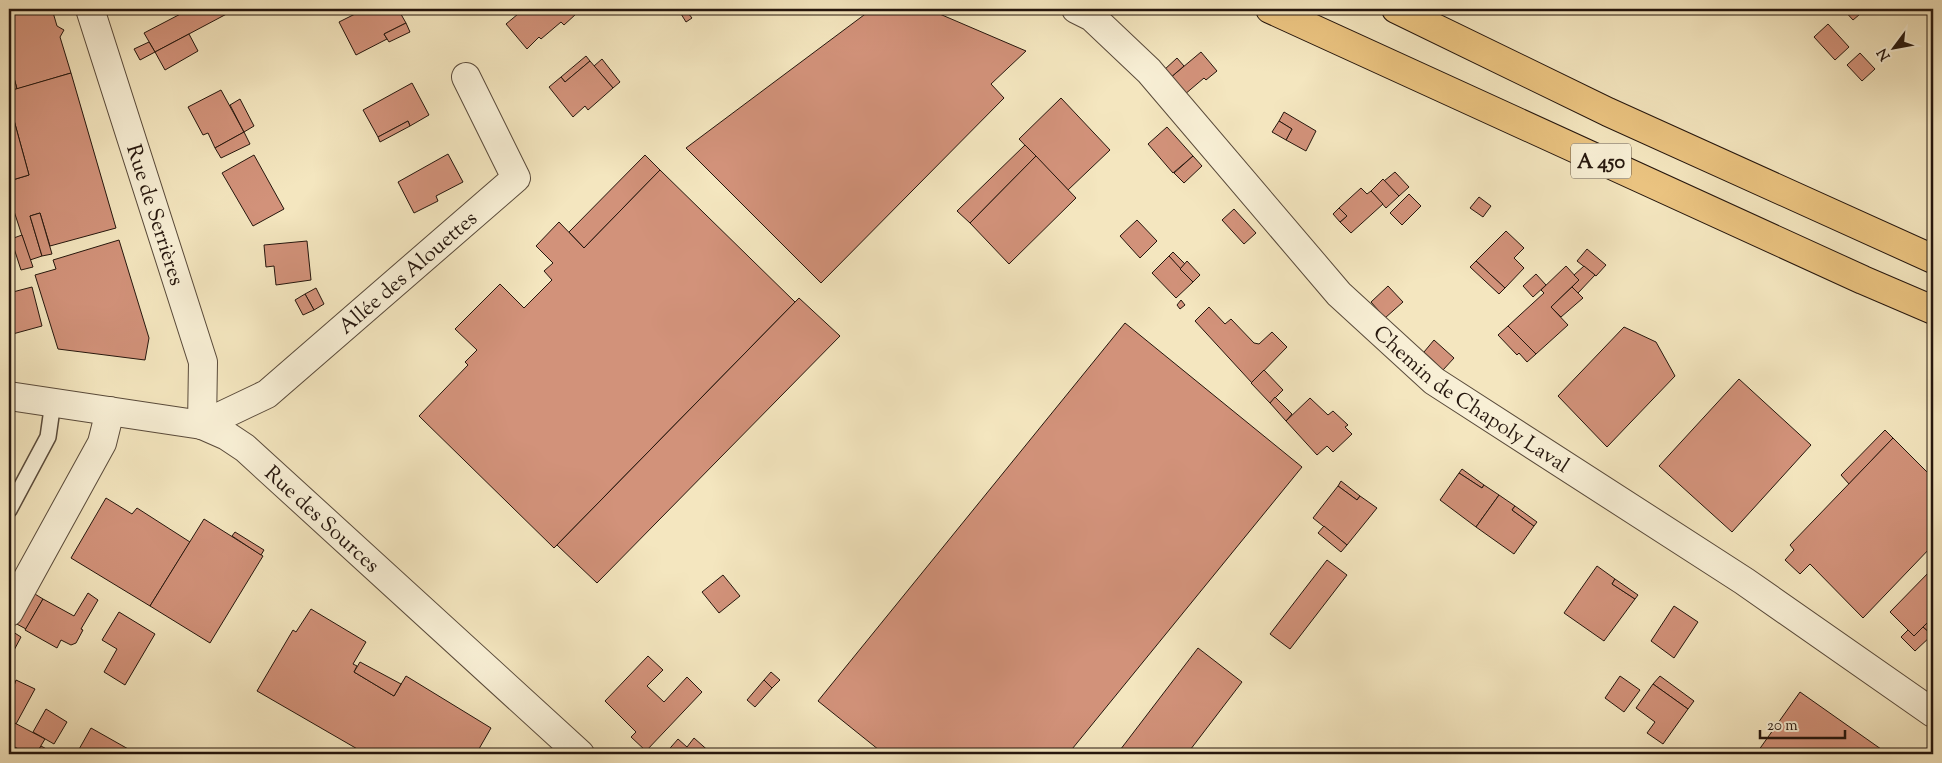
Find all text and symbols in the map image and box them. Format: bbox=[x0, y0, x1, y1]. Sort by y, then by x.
north arrow bbox=[1870, 22, 1920, 72]
text: N bbox=[1873, 44, 1896, 64]
street label: Rue de Serrières bbox=[117, 141, 191, 290]
road number: A 450 bbox=[1571, 144, 1631, 178]
street label: Allée des Alouettes bbox=[333, 205, 485, 342]
street label: Chemin de Chapoly Laval bbox=[1366, 319, 1575, 481]
street label: Rue des Sources bbox=[257, 460, 385, 581]
scale bar bbox=[1760, 708, 1844, 740]
text: 20 m bbox=[1767, 716, 1798, 737]

